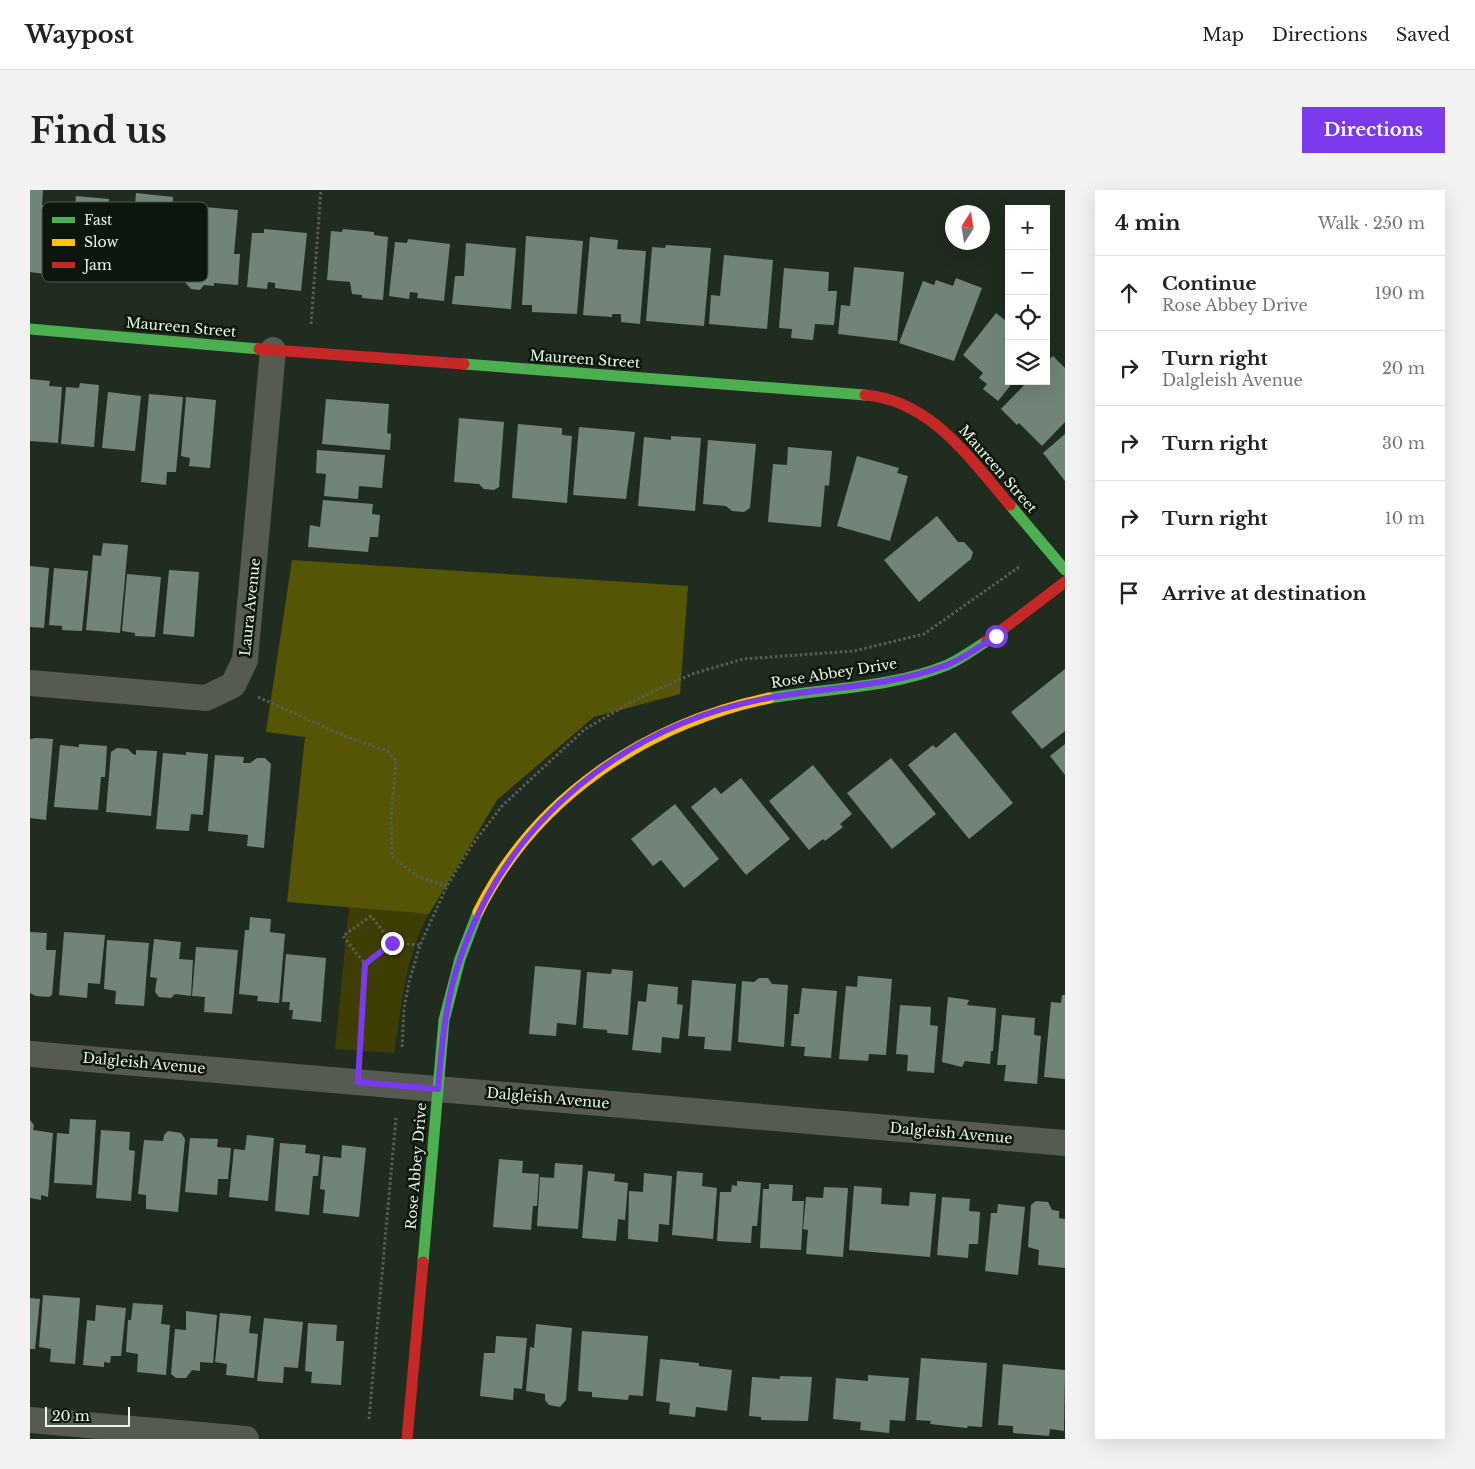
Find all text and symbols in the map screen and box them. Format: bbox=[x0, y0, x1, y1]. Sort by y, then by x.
text: Waypost bbox=[25, 20, 134, 49]
text: Map bbox=[1202, 24, 1244, 46]
text: Directions bbox=[1272, 24, 1368, 46]
text: Saved bbox=[1396, 24, 1450, 46]
button: Directions bbox=[1302, 107, 1445, 153]
text: Find us bbox=[30, 109, 167, 152]
legend bbox=[42, 202, 208, 282]
north arrow bbox=[945, 205, 990, 250]
map controls bbox=[1005, 205, 1050, 385]
button: + bbox=[1005, 205, 1050, 250]
text: 4 min bbox=[1115, 210, 1181, 236]
text: Fast bbox=[84, 211, 113, 229]
text: Walk · 250 m bbox=[1318, 213, 1425, 233]
text: Slow bbox=[84, 233, 118, 251]
button: − bbox=[1005, 250, 1050, 295]
text: Jam bbox=[82, 256, 112, 274]
text: Continue bbox=[1162, 272, 1257, 295]
icon: ahead bbox=[1115, 279, 1143, 307]
text: 190 m bbox=[1374, 283, 1425, 303]
button: locate bbox=[1005, 295, 1050, 340]
text: Rose Abbey Drive bbox=[1162, 295, 1308, 315]
street label: Maureen Street bbox=[125, 313, 238, 341]
button: layers bbox=[1005, 340, 1050, 385]
street label: Maureen Street bbox=[529, 346, 642, 372]
text: Turn right bbox=[1162, 347, 1268, 370]
icon: right bbox=[1115, 354, 1143, 382]
text: 20 m bbox=[1382, 358, 1425, 378]
text: Dalgleish Avenue bbox=[1162, 370, 1303, 390]
street label: Maureen Street bbox=[955, 421, 1042, 517]
icon: right bbox=[1115, 429, 1143, 457]
text: Turn right bbox=[1162, 432, 1268, 455]
text: 30 m bbox=[1382, 433, 1425, 453]
icon: right bbox=[1115, 504, 1143, 532]
text: Turn right bbox=[1162, 507, 1268, 530]
text: 10 m bbox=[1385, 508, 1425, 528]
street label: Laura Avenue bbox=[236, 557, 264, 657]
icon: arrive bbox=[1115, 579, 1143, 607]
text: Arrive at destination bbox=[1162, 582, 1366, 605]
route start bbox=[985, 625, 1008, 648]
street label: Rose Abbey Drive bbox=[770, 654, 898, 692]
route end bbox=[381, 932, 404, 955]
street label: Dalgleish Avenue bbox=[82, 1049, 206, 1077]
street label: Dalgleish Avenue bbox=[486, 1084, 610, 1112]
street label: Rose Abbey Drive bbox=[401, 1102, 431, 1230]
street label: Dalgleish Avenue bbox=[889, 1119, 1013, 1147]
scale bar bbox=[45, 1404, 130, 1427]
text: 20 m bbox=[52, 1407, 90, 1425]

